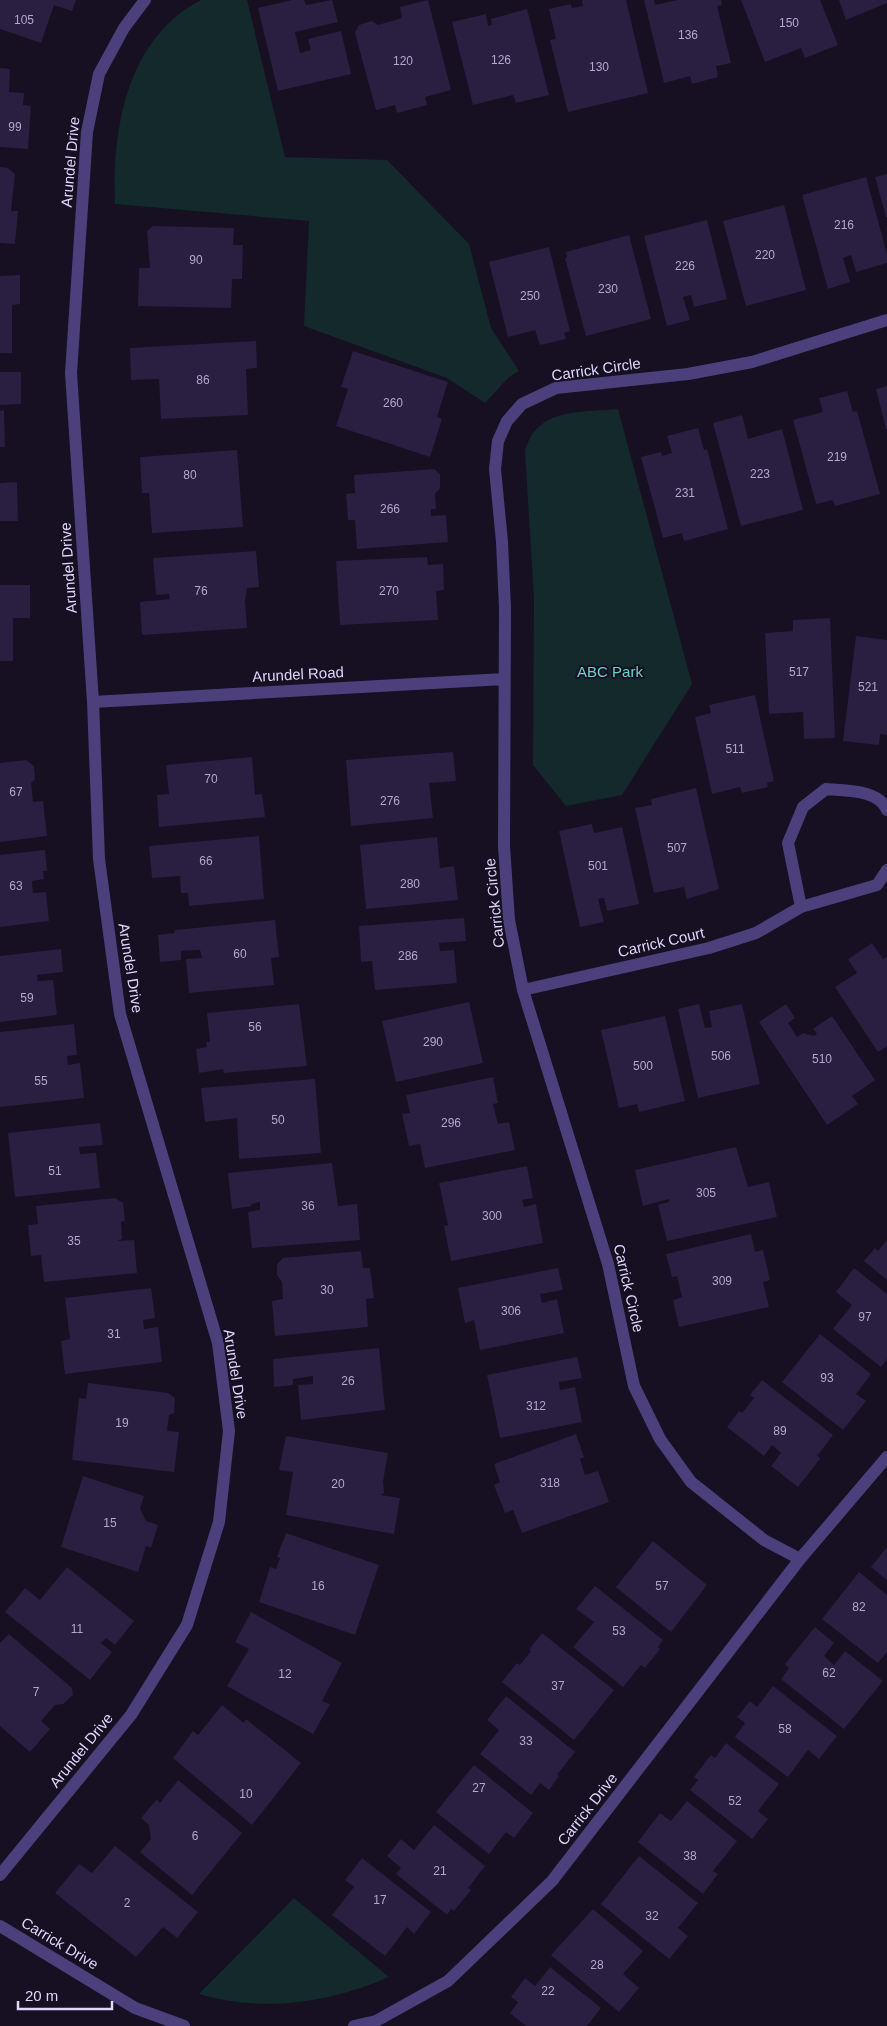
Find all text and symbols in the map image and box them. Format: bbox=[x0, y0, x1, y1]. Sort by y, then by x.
house number: 105 bbox=[14, 13, 34, 27]
house number: 150 bbox=[779, 16, 799, 30]
house number: 136 bbox=[678, 28, 698, 42]
house number: 126 bbox=[491, 53, 511, 67]
house number: 120 bbox=[393, 54, 413, 68]
house number: 130 bbox=[589, 60, 609, 74]
street label: Arundel Drive bbox=[58, 116, 82, 208]
house number: 99 bbox=[8, 120, 22, 134]
house number: 216 bbox=[834, 218, 854, 232]
house number: 220 bbox=[755, 248, 775, 262]
house number: 90 bbox=[189, 253, 203, 267]
house number: 226 bbox=[675, 259, 695, 273]
house number: 230 bbox=[598, 282, 618, 296]
house number: 250 bbox=[520, 289, 540, 303]
street label: Carrick Circle bbox=[550, 354, 642, 384]
house number: 86 bbox=[196, 373, 210, 387]
house number: 260 bbox=[383, 396, 403, 410]
house number: 219 bbox=[827, 450, 847, 464]
house number: 223 bbox=[750, 467, 770, 481]
house number: 80 bbox=[183, 468, 197, 482]
house number: 231 bbox=[675, 486, 695, 500]
house number: 266 bbox=[380, 502, 400, 516]
street label: Arundel Drive bbox=[56, 522, 80, 614]
house number: 76 bbox=[194, 584, 208, 598]
house number: 270 bbox=[379, 584, 399, 598]
street label: Arundel Road bbox=[252, 663, 344, 685]
park label: ABC Park bbox=[577, 663, 643, 680]
house number: 517 bbox=[789, 665, 809, 679]
house number: 521 bbox=[858, 680, 878, 694]
house number: 511 bbox=[725, 742, 745, 756]
house number: 70 bbox=[204, 772, 218, 786]
house number: 67 bbox=[9, 785, 23, 799]
house number: 276 bbox=[380, 794, 400, 808]
house number: 507 bbox=[667, 841, 687, 855]
house number: 66 bbox=[199, 854, 213, 868]
street label: Carrick Circle bbox=[481, 857, 507, 949]
house number: 501 bbox=[588, 859, 608, 873]
house number: 280 bbox=[400, 877, 420, 891]
house number: 63 bbox=[9, 879, 23, 893]
street label: Arundel Drive bbox=[115, 922, 147, 1014]
street label: Carrick Court bbox=[616, 924, 707, 960]
house number: 60 bbox=[233, 947, 247, 961]
house number: 286 bbox=[398, 949, 418, 963]
house number: 59 bbox=[20, 991, 34, 1005]
house number: 56 bbox=[248, 1020, 262, 1034]
house number: 290 bbox=[423, 1035, 443, 1049]
house number: 506 bbox=[711, 1049, 731, 1063]
house number: 510 bbox=[812, 1052, 832, 1066]
house number: 500 bbox=[633, 1059, 653, 1073]
house number: 55 bbox=[34, 1074, 48, 1088]
house number: 50 bbox=[271, 1113, 285, 1127]
house number: 296 bbox=[441, 1116, 461, 1130]
house number: 51 bbox=[48, 1164, 62, 1178]
house number: 305 bbox=[696, 1186, 716, 1200]
house number: 36 bbox=[301, 1199, 315, 1213]
house number: 300 bbox=[482, 1209, 502, 1223]
house number: 35 bbox=[67, 1234, 81, 1248]
street label: Carrick Circle bbox=[611, 1242, 647, 1334]
house number: 309 bbox=[712, 1274, 732, 1288]
house number: 30 bbox=[320, 1283, 334, 1297]
house number: 306 bbox=[501, 1304, 521, 1318]
house number: 97 bbox=[858, 1310, 872, 1324]
house number: 31 bbox=[107, 1327, 121, 1341]
street label: Arundel Drive bbox=[220, 1328, 252, 1420]
house number: 93 bbox=[820, 1371, 834, 1385]
house number: 26 bbox=[341, 1374, 355, 1388]
house number: 312 bbox=[526, 1399, 546, 1413]
house number: 19 bbox=[115, 1416, 129, 1430]
house number: 89 bbox=[773, 1424, 787, 1438]
house number: 318 bbox=[540, 1476, 560, 1490]
house number: 20 bbox=[331, 1477, 345, 1491]
house number: 15 bbox=[103, 1516, 117, 1530]
house number: 16 bbox=[311, 1579, 325, 1593]
house number: 57 bbox=[655, 1579, 669, 1593]
house number: 82 bbox=[852, 1600, 866, 1614]
house number: 11 bbox=[71, 1622, 84, 1636]
house number: 53 bbox=[612, 1624, 626, 1638]
house number: 62 bbox=[822, 1666, 836, 1680]
house number: 12 bbox=[278, 1667, 292, 1681]
house number: 37 bbox=[551, 1679, 565, 1693]
house number: 7 bbox=[33, 1685, 40, 1699]
street label: Arundel Drive bbox=[46, 1709, 116, 1791]
house number: 58 bbox=[778, 1722, 792, 1736]
house number: 33 bbox=[519, 1734, 533, 1748]
street label: Carrick Drive bbox=[554, 1770, 620, 1848]
house number: 27 bbox=[472, 1781, 486, 1795]
house number: 10 bbox=[239, 1787, 253, 1801]
house number: 52 bbox=[728, 1794, 742, 1808]
house number: 6 bbox=[192, 1829, 199, 1843]
house number: 38 bbox=[683, 1849, 697, 1863]
house number: 21 bbox=[433, 1864, 447, 1878]
house number: 17 bbox=[373, 1893, 387, 1907]
house number: 2 bbox=[124, 1896, 131, 1910]
house number: 32 bbox=[645, 1909, 659, 1923]
street label: Carrick Drive bbox=[18, 1913, 102, 1973]
house number: 28 bbox=[590, 1958, 604, 1972]
scale bar bbox=[18, 1978, 111, 2010]
house number: 22 bbox=[541, 1984, 555, 1998]
text: 20 m bbox=[25, 1987, 58, 2004]

